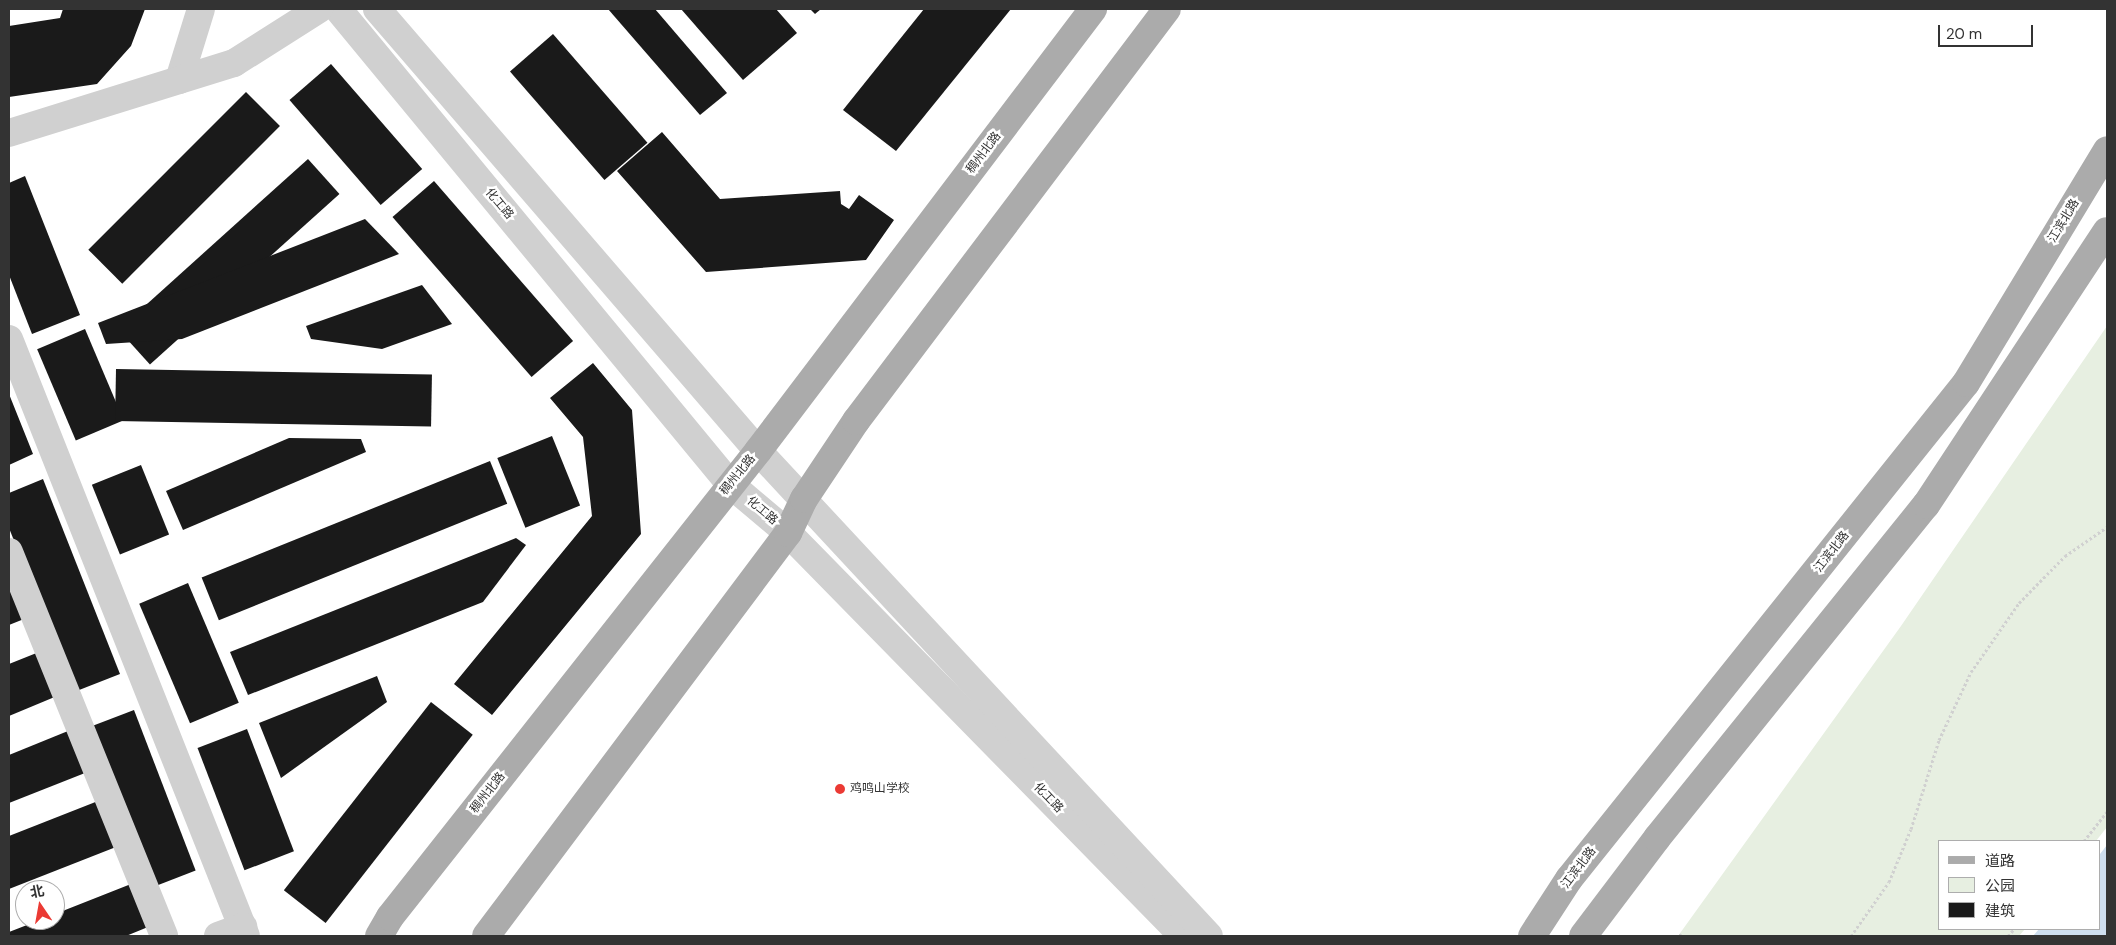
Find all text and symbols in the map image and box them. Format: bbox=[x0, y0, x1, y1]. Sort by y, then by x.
scale bar bbox=[1941, 15, 2036, 47]
text: 20 m bbox=[1946, 24, 1982, 44]
street label: 稠州北路 bbox=[964, 129, 1004, 177]
street label: 化工路 bbox=[482, 186, 516, 222]
street label: 江滨北路 bbox=[2045, 197, 2083, 245]
street label: 稠州北路 bbox=[717, 452, 759, 498]
street label: 化工路 bbox=[744, 494, 780, 528]
street label: 江滨北路 bbox=[1812, 529, 1852, 575]
street label: 稠州北路 bbox=[468, 770, 508, 816]
street label: 化工路 bbox=[1030, 780, 1066, 816]
place label: 鸡鸣山学校 bbox=[850, 782, 910, 796]
marker: 鸡鸣山学校 bbox=[834, 783, 846, 795]
legend bbox=[1938, 840, 2101, 930]
street label: 江滨北路 bbox=[1559, 844, 1599, 892]
text: 道路 bbox=[1985, 851, 2015, 871]
text: 公园 bbox=[1985, 876, 2015, 896]
north arrow bbox=[15, 880, 65, 930]
text: 北 bbox=[28, 881, 46, 902]
text: 建筑 bbox=[1985, 901, 2015, 921]

